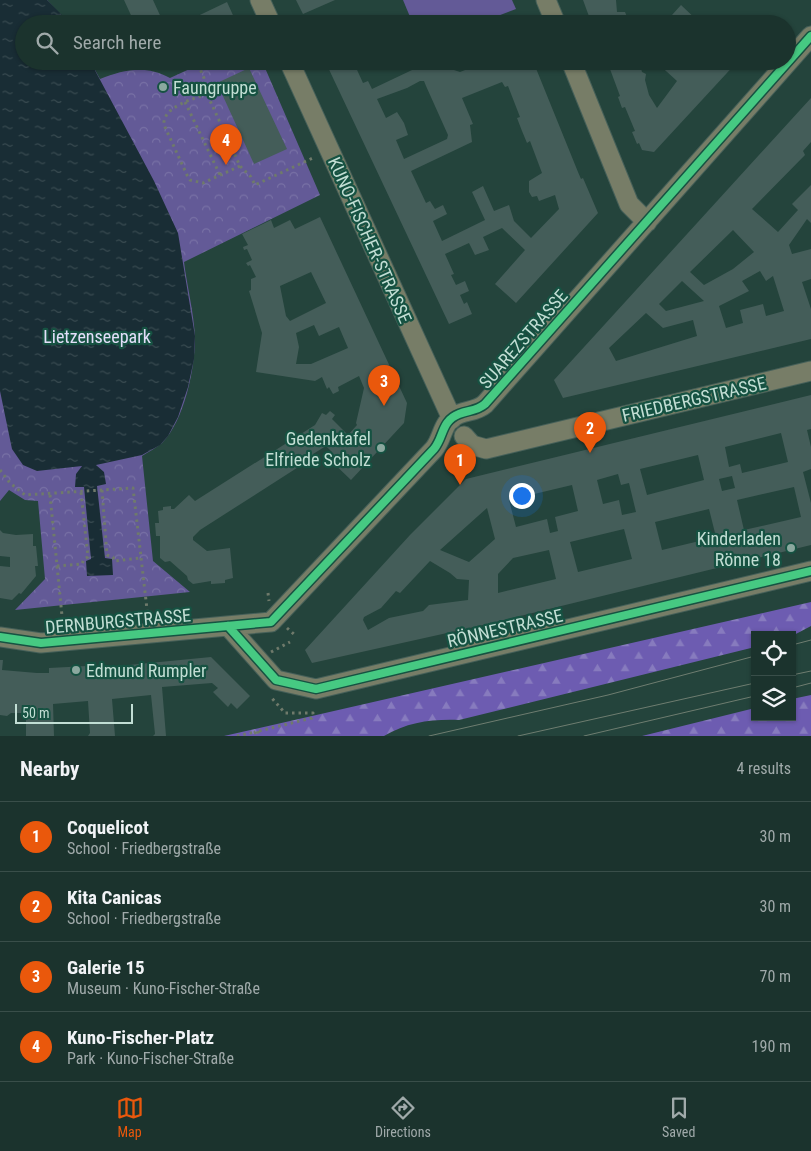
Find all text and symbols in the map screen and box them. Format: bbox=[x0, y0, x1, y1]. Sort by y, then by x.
search box bbox=[15, 15, 796, 70]
icon: search bbox=[33, 29, 61, 57]
text: Search here bbox=[73, 31, 161, 54]
place label: Faungruppe bbox=[173, 77, 257, 98]
marker: Faungruppe bbox=[157, 81, 169, 93]
pin: 4 bbox=[210, 124, 242, 165]
street label: KUNO-FISCHER-STRASSE bbox=[324, 154, 416, 326]
street label: SUAREZSTRASSE bbox=[474, 285, 572, 393]
park label: Lietzenseepark bbox=[43, 326, 151, 347]
pin: 3 bbox=[368, 365, 400, 406]
street label: FRIEDBERGSTRASSE bbox=[620, 372, 768, 426]
pin: 2 bbox=[574, 412, 606, 453]
place label: Gedenktafel Elfriede Scholz bbox=[265, 428, 371, 470]
marker: Gedenktafel Elfriede Scholz bbox=[375, 442, 387, 454]
pin: 1 bbox=[444, 444, 476, 485]
your location bbox=[509, 483, 535, 509]
place label: Kinderladen Rönne 18 bbox=[697, 528, 781, 570]
marker: Kinderladen Rönne 18 bbox=[785, 542, 797, 554]
street label: DERNBURGSTRASSE bbox=[44, 604, 192, 638]
street label: RÖNNESTRASSE bbox=[445, 605, 565, 651]
map controls bbox=[751, 631, 796, 721]
button: locate bbox=[751, 631, 796, 676]
place label: Edmund Rumpler bbox=[86, 660, 207, 681]
marker: Edmund Rumpler bbox=[70, 664, 82, 676]
button: layers bbox=[751, 676, 796, 721]
scale bar bbox=[15, 701, 132, 724]
text: 50 m bbox=[22, 705, 50, 721]
text: Nearby bbox=[20, 757, 79, 781]
text: 4 results bbox=[736, 759, 791, 778]
text: Coquelicot bbox=[67, 816, 149, 839]
text: 1 bbox=[32, 827, 40, 846]
text: 30 m bbox=[759, 827, 791, 846]
text: School · Friedbergstraße bbox=[67, 839, 221, 858]
text: Kita Canicas bbox=[67, 886, 162, 909]
text: 2 bbox=[32, 897, 40, 916]
text: 30 m bbox=[759, 897, 791, 916]
text: School · Friedbergstraße bbox=[67, 909, 221, 928]
text: Galerie 15 bbox=[67, 956, 145, 979]
text: 3 bbox=[32, 967, 40, 986]
text: 70 m bbox=[759, 967, 791, 986]
text: Museum · Kuno-Fischer-Straße bbox=[67, 979, 260, 998]
text: Kuno-Fischer-Platz bbox=[67, 1026, 214, 1049]
text: 4 bbox=[32, 1037, 40, 1056]
text: 190 m bbox=[752, 1037, 791, 1056]
text: Park · Kuno-Fischer-Straße bbox=[67, 1049, 234, 1068]
tab: Map bbox=[116, 1094, 144, 1140]
tab: Directions bbox=[375, 1094, 431, 1140]
tab: Saved bbox=[662, 1094, 695, 1140]

